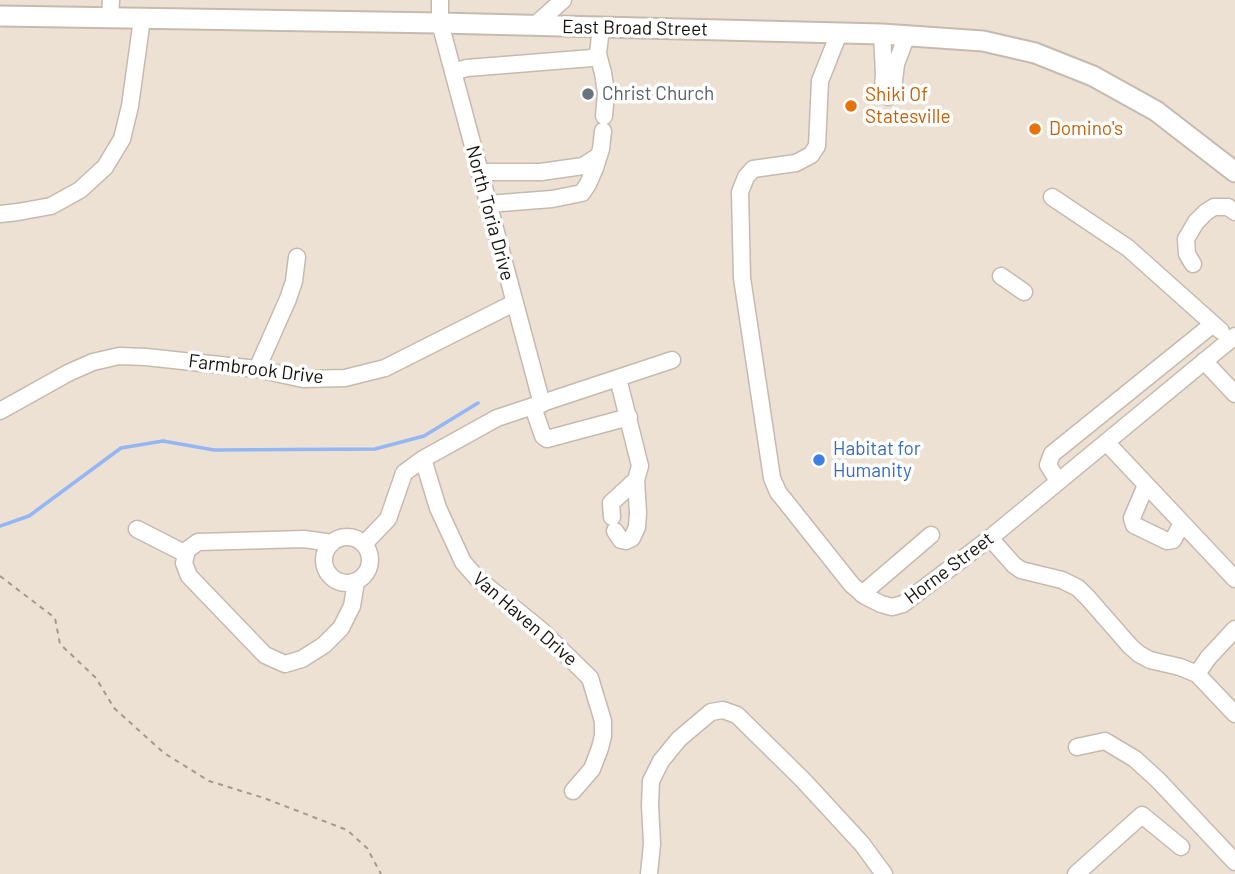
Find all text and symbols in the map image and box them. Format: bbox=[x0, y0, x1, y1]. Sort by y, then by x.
street label: East Broad Street bbox=[562, 15, 708, 41]
place label: Christ Church bbox=[602, 83, 714, 105]
place label: Shiki Of Statesville bbox=[865, 84, 951, 128]
marker: Christ Church bbox=[580, 86, 596, 102]
marker: Shiki Of Statesville bbox=[843, 98, 859, 114]
place label: Domino's bbox=[1049, 118, 1123, 140]
marker: Domino's bbox=[1027, 121, 1043, 137]
street label: North Toria Drive bbox=[461, 143, 519, 283]
street label: Farmbrook Drive bbox=[187, 349, 325, 389]
place label: Habitat for Humanity bbox=[833, 438, 921, 482]
marker: Habitat for Humanity bbox=[811, 452, 827, 468]
street label: Horne Street bbox=[900, 527, 998, 609]
street label: Van Haven Drive bbox=[468, 567, 582, 671]

